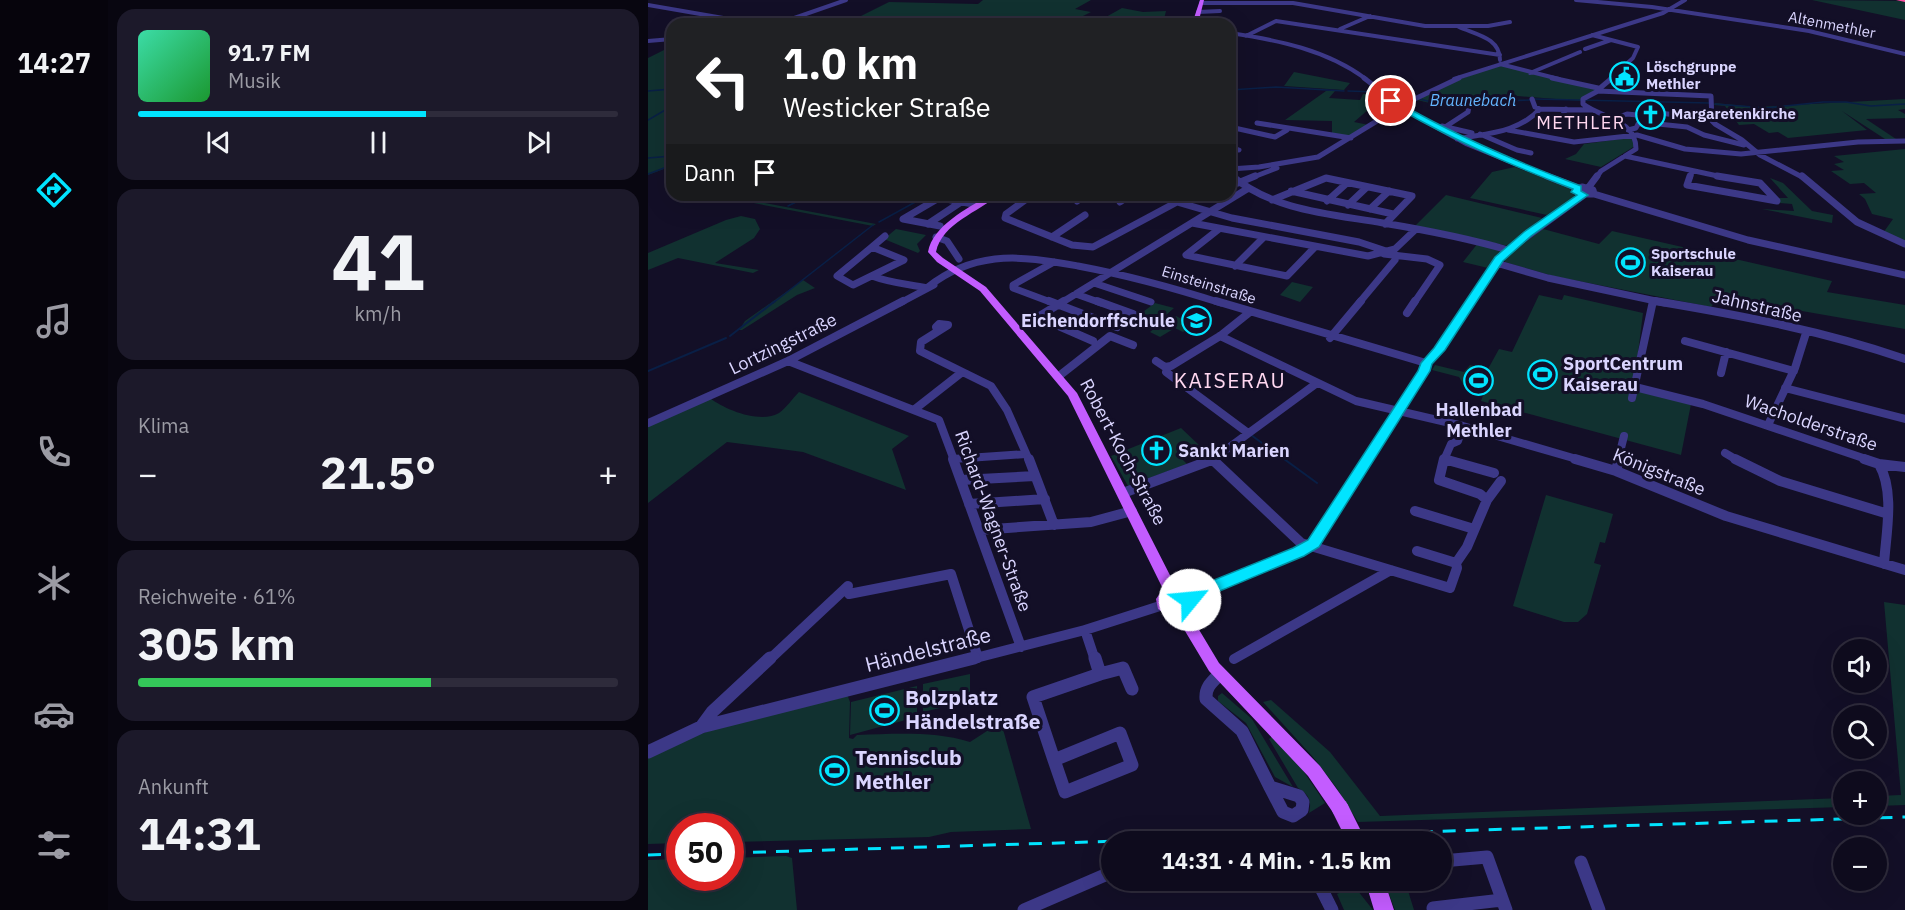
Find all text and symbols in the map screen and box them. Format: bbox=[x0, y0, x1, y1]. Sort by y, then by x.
street label: Altenmethler bbox=[1787, 7, 1878, 42]
text: 1.0 km bbox=[783, 36, 918, 91]
text: 91.7 FM bbox=[228, 38, 311, 67]
icon: left bbox=[684, 42, 762, 120]
text: 14:27 bbox=[17, 45, 91, 80]
place label: Löschgruppe Methler bbox=[1646, 57, 1736, 93]
public building icon: Löschgruppe Methler bbox=[1609, 60, 1641, 92]
text: Musik bbox=[228, 67, 281, 94]
pin bbox=[1365, 75, 1416, 126]
icon: arrive bbox=[1374, 84, 1407, 117]
text: Westicker Straße bbox=[783, 89, 991, 124]
water label: Braunebach bbox=[1430, 90, 1516, 110]
church icon: Margaretenkirche bbox=[1634, 98, 1666, 130]
place label: Margaretenkirche bbox=[1671, 104, 1796, 123]
district label: METHLER bbox=[1536, 111, 1626, 134]
icon: previous bbox=[202, 126, 235, 159]
icon: pause bbox=[362, 126, 395, 159]
icon: next bbox=[522, 126, 555, 159]
icon: arrive bbox=[748, 156, 781, 189]
text: Dann bbox=[684, 158, 736, 187]
icon: directions bbox=[33, 169, 75, 211]
text: 41 bbox=[331, 210, 425, 311]
place label: Sportschule Kaiserau bbox=[1651, 244, 1736, 280]
sports icon: Sportschule Kaiserau bbox=[1614, 247, 1646, 279]
street label: Einsteinstraße bbox=[1160, 261, 1259, 308]
street label: Jahnstraße bbox=[1710, 284, 1805, 327]
icon: music bbox=[33, 300, 75, 342]
text: km/h bbox=[354, 300, 402, 327]
school or university icon: Eichendorffschule bbox=[1180, 305, 1212, 337]
street label: Lortzingstraße bbox=[725, 308, 841, 380]
place label: Eichendorffschule bbox=[1021, 309, 1175, 332]
place label: SportCentrum Kaiserau bbox=[1563, 352, 1683, 396]
sports icon: SportCentrum Kaiserau bbox=[1526, 358, 1558, 390]
sports icon: Hallenbad Methler bbox=[1463, 365, 1495, 397]
district label: KAISERAU bbox=[1174, 366, 1286, 394]
street label: Robert-Koch-Straße bbox=[1075, 374, 1172, 529]
street label: Wacholderstraße bbox=[1742, 389, 1881, 456]
place label: Hallenbad Methler bbox=[1435, 398, 1523, 442]
text: Klima bbox=[138, 412, 189, 439]
street label: Richard-Wagner-Straße bbox=[950, 427, 1037, 615]
icon: phone bbox=[33, 431, 75, 473]
church icon: Sankt Marien bbox=[1141, 435, 1173, 467]
place label: Sankt Marien bbox=[1178, 439, 1290, 462]
text: 21.5° bbox=[320, 443, 436, 501]
street label: Königstraße bbox=[1610, 443, 1709, 501]
text: − bbox=[138, 452, 158, 495]
text: + bbox=[598, 452, 618, 495]
icon: climate bbox=[33, 562, 75, 604]
position arrow bbox=[1158, 568, 1222, 632]
text: Reichweite · 61% bbox=[138, 583, 295, 610]
text: 305 km bbox=[138, 614, 296, 672]
street label: Händelstraße bbox=[862, 620, 994, 678]
map controls bbox=[1833, 639, 1887, 891]
button: sound bbox=[1833, 639, 1887, 693]
place label: Bolzplatz Händelstraße bbox=[905, 683, 1041, 735]
icon: car bbox=[33, 693, 75, 735]
sports icon: Bolzplatz Händelstraße bbox=[868, 694, 900, 726]
button: search bbox=[1833, 705, 1887, 759]
place label: Tennisclub Methler bbox=[855, 743, 962, 795]
sports icon: Tennisclub Methler bbox=[818, 754, 850, 786]
button: + bbox=[1833, 771, 1887, 825]
text: Ankunft bbox=[138, 773, 209, 800]
text: 14:31 bbox=[138, 804, 261, 862]
speed limit sign: 50 bbox=[666, 813, 744, 891]
icon: filters bbox=[33, 824, 75, 866]
button: − bbox=[1833, 837, 1887, 891]
text: 14:31 · 4 Min. · 1.5 km bbox=[1162, 846, 1392, 875]

